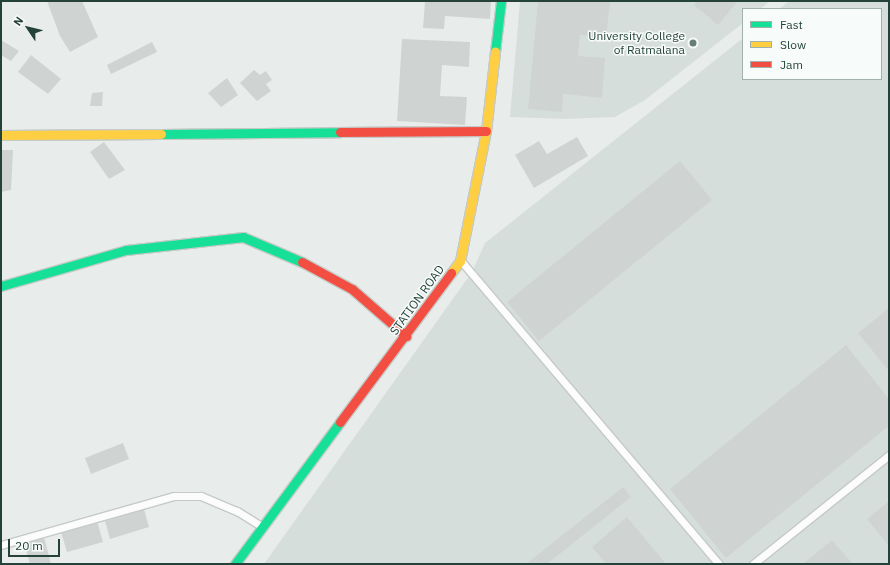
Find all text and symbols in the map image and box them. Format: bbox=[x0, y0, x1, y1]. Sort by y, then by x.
north arrow bbox=[8, 8, 48, 48]
legend bbox=[742, 8, 882, 80]
text: N bbox=[10, 14, 26, 28]
text: Fast bbox=[780, 17, 803, 32]
place label: University College of Ratmalana bbox=[588, 29, 685, 57]
text: Slow bbox=[780, 37, 806, 52]
marker: University College of Ratmalana bbox=[688, 38, 698, 48]
text: Jam bbox=[780, 57, 803, 72]
street label: STATION ROAD bbox=[387, 262, 447, 338]
scale bar bbox=[10, 531, 62, 557]
text: 20 m bbox=[15, 538, 43, 553]

